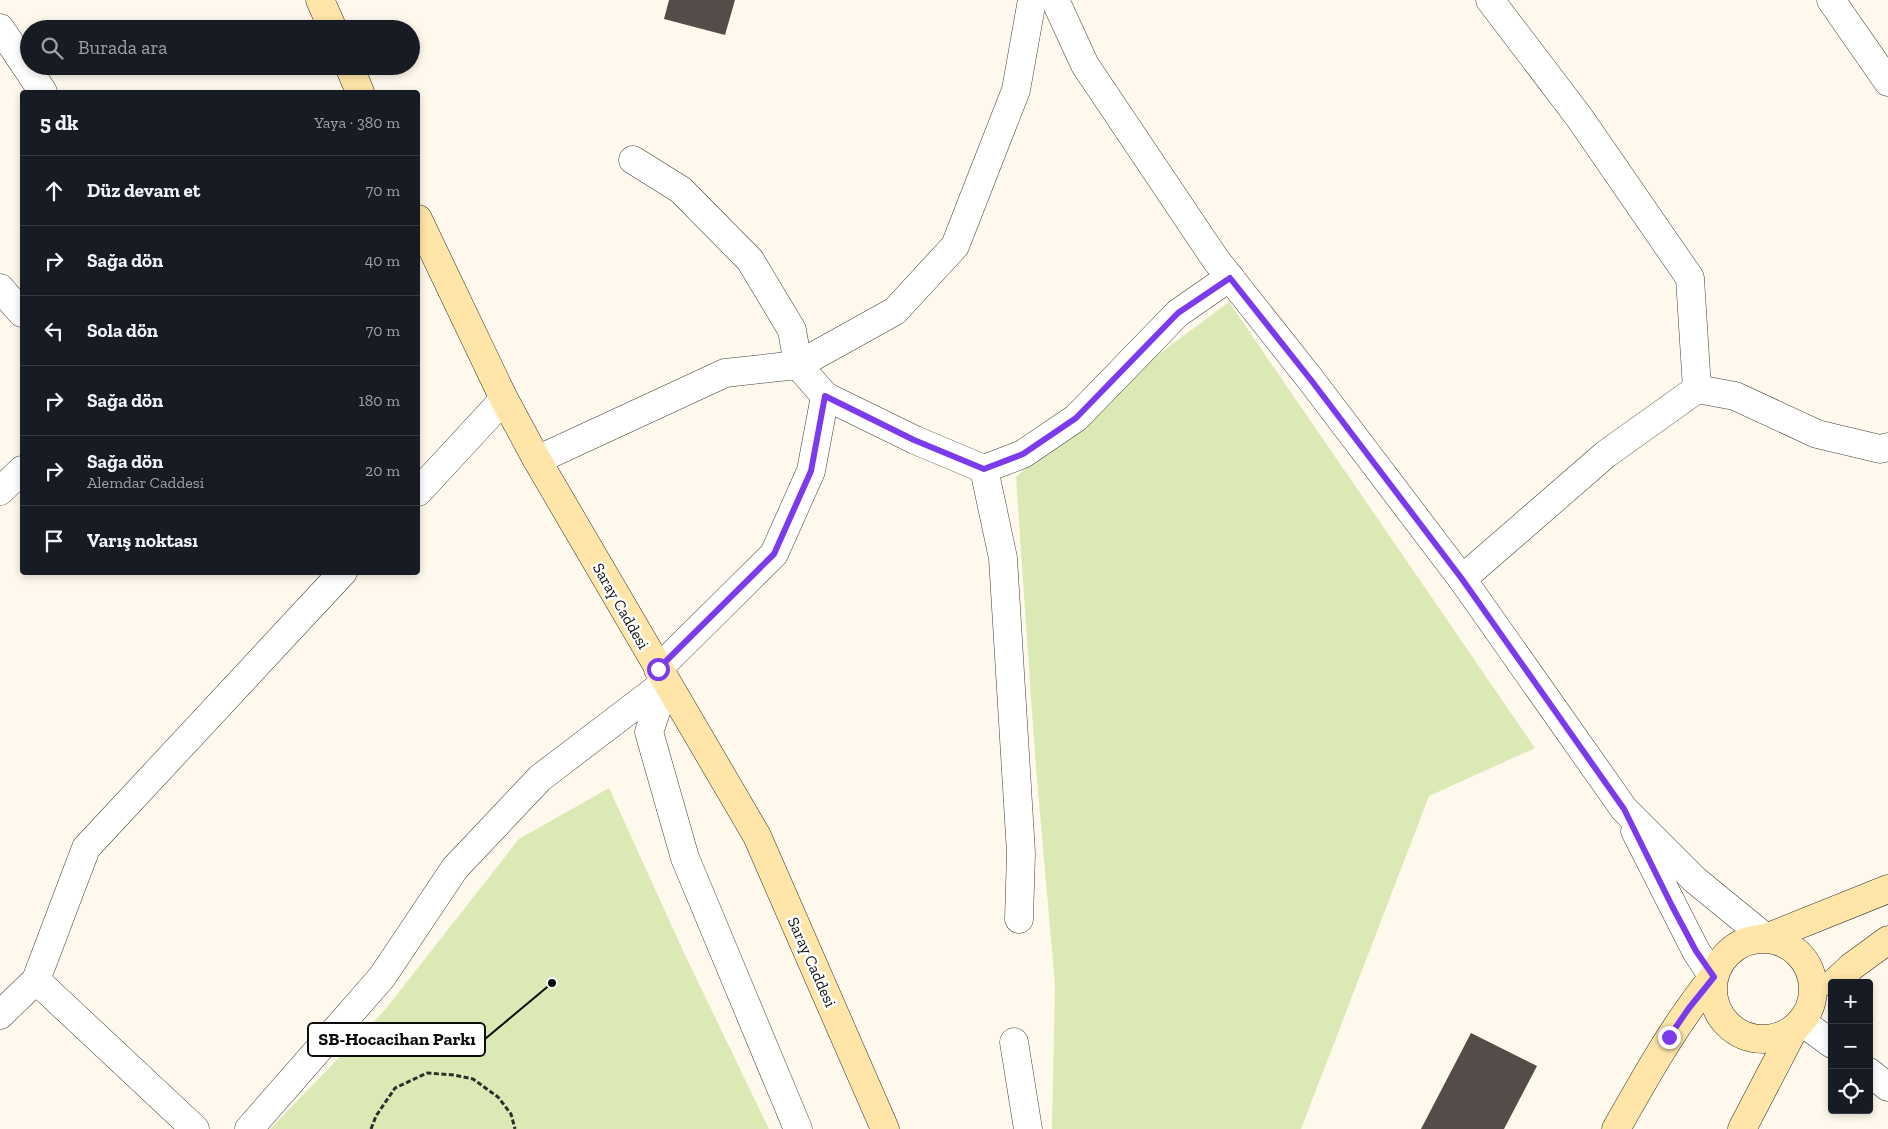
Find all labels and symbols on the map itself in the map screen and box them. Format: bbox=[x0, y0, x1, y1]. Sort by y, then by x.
street label: Saray Caddesi bbox=[589, 559, 654, 653]
route start bbox=[647, 658, 670, 681]
street label: Saray Caddesi bbox=[784, 914, 841, 1010]
callout: SB-Hocacihan Parkı bbox=[308, 1023, 485, 1056]
route end bbox=[1658, 1026, 1681, 1049]
text: SB-Hocacihan Parkı bbox=[318, 1028, 476, 1050]

